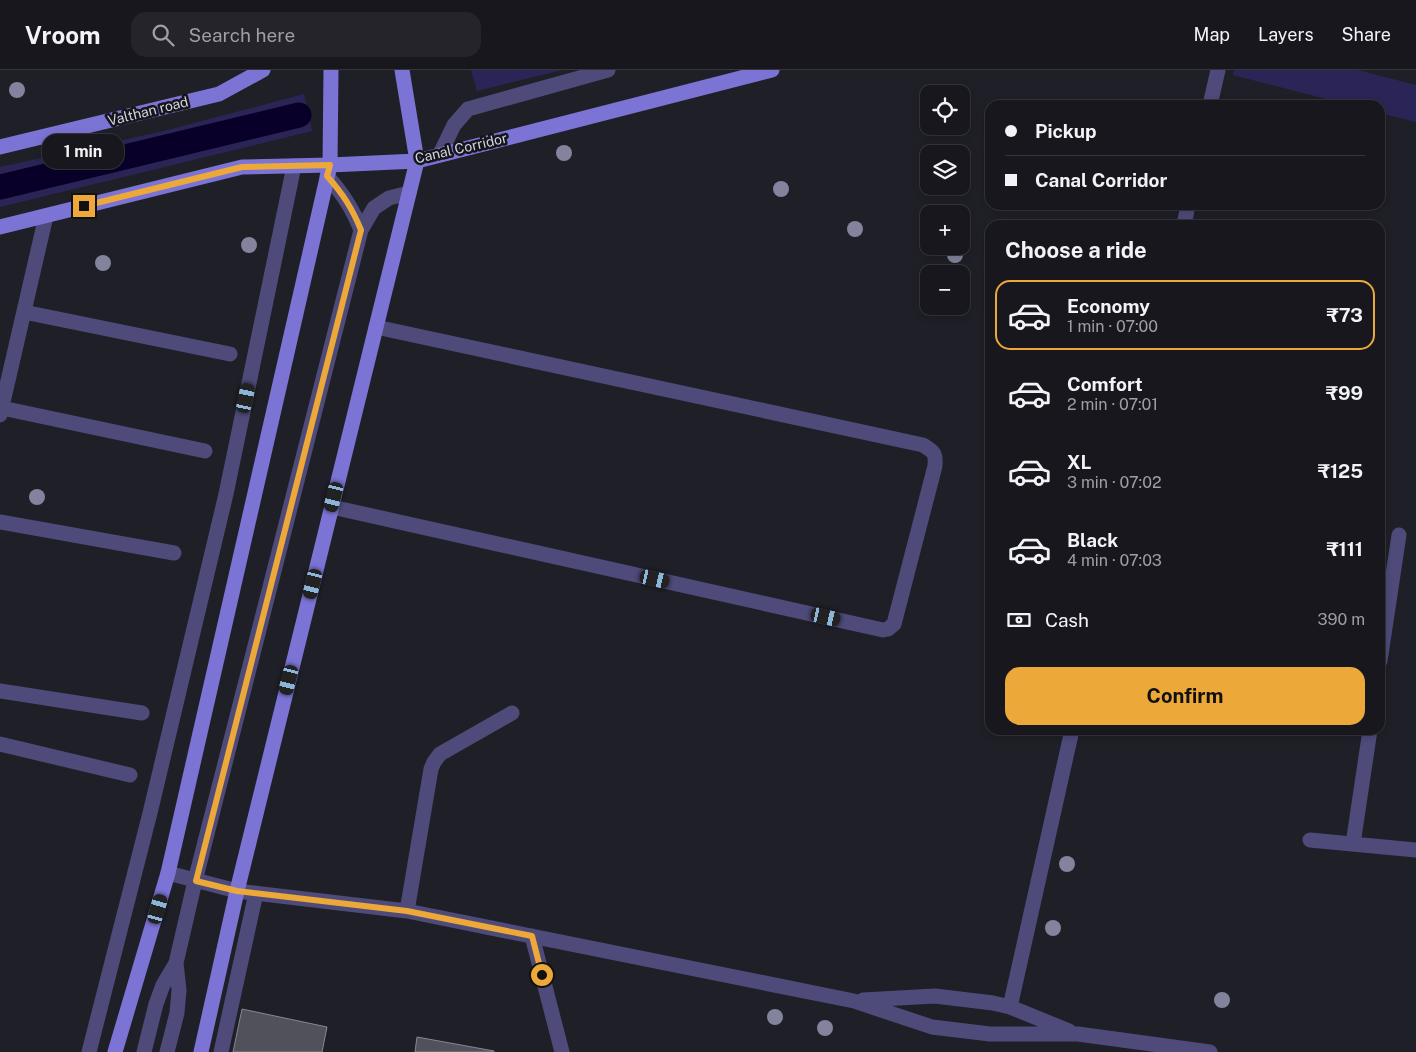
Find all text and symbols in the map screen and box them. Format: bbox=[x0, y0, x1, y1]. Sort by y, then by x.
search box bbox=[131, 12, 481, 57]
text: Vroom bbox=[25, 21, 101, 49]
icon: search bbox=[149, 21, 177, 49]
text: Search here bbox=[189, 24, 295, 46]
text: Map bbox=[1194, 24, 1230, 45]
text: Layers bbox=[1258, 24, 1314, 45]
text: Share bbox=[1342, 24, 1391, 45]
map controls bbox=[920, 85, 970, 315]
button: locate bbox=[920, 85, 970, 135]
street label: Valthan road bbox=[106, 93, 190, 129]
text: Pickup bbox=[1035, 120, 1097, 142]
street label: Canal Corridor bbox=[413, 130, 509, 166]
callout: 1 min bbox=[43, 134, 125, 168]
text: 1 min bbox=[64, 142, 102, 161]
button: layers bbox=[920, 145, 970, 195]
text: Canal Corridor bbox=[1035, 169, 1167, 191]
route end bbox=[73, 195, 95, 217]
button: + bbox=[920, 205, 970, 255]
text: Choose a ride bbox=[1005, 237, 1147, 263]
button: − bbox=[920, 265, 970, 315]
icon: car bbox=[1007, 293, 1052, 338]
text: Economy bbox=[1067, 295, 1150, 317]
text: ₹73 bbox=[1326, 304, 1363, 326]
text: 1 min · 07:00 bbox=[1067, 317, 1158, 336]
icon: car bbox=[1007, 371, 1052, 416]
text: Comfort bbox=[1067, 373, 1143, 395]
car bbox=[235, 382, 256, 414]
text: ₹99 bbox=[1326, 382, 1363, 404]
text: 2 min · 07:01 bbox=[1067, 395, 1158, 414]
icon: car bbox=[1007, 449, 1052, 494]
text: XL bbox=[1067, 451, 1092, 473]
text: ₹125 bbox=[1318, 460, 1363, 482]
text: 3 min · 07:02 bbox=[1067, 473, 1162, 492]
car bbox=[323, 481, 344, 513]
icon: car bbox=[1007, 527, 1052, 572]
text: Black bbox=[1067, 529, 1118, 551]
text: ₹111 bbox=[1326, 538, 1363, 560]
text: 4 min · 07:03 bbox=[1067, 551, 1162, 570]
car bbox=[302, 568, 323, 600]
car bbox=[638, 568, 671, 590]
car bbox=[809, 606, 842, 628]
icon: cash bbox=[1005, 606, 1033, 634]
text: Cash bbox=[1045, 609, 1089, 631]
text: 390 m bbox=[1318, 610, 1365, 629]
car bbox=[278, 664, 299, 696]
button: Confirm bbox=[1005, 667, 1365, 725]
car bbox=[146, 893, 169, 925]
route start bbox=[531, 964, 553, 986]

